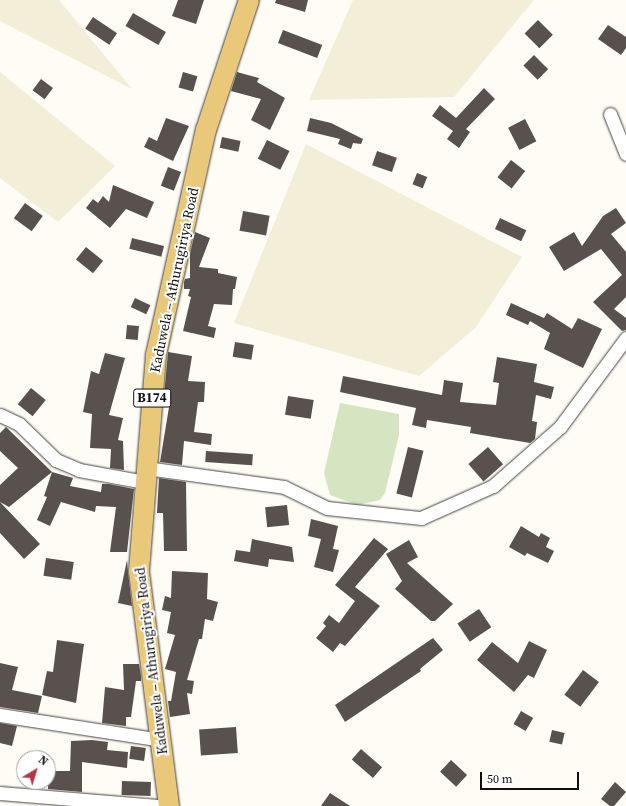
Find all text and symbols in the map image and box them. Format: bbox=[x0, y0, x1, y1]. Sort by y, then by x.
street label: Kaduwela – Athurugiriya Road bbox=[146, 186, 202, 374]
road number: B174 bbox=[133, 387, 171, 409]
street label: Kaduwela – Athurugiriya Road bbox=[131, 566, 171, 756]
north arrow bbox=[16, 750, 56, 790]
text: N bbox=[35, 753, 51, 769]
scale bar bbox=[482, 764, 581, 790]
text: 50 m bbox=[487, 771, 513, 787]

